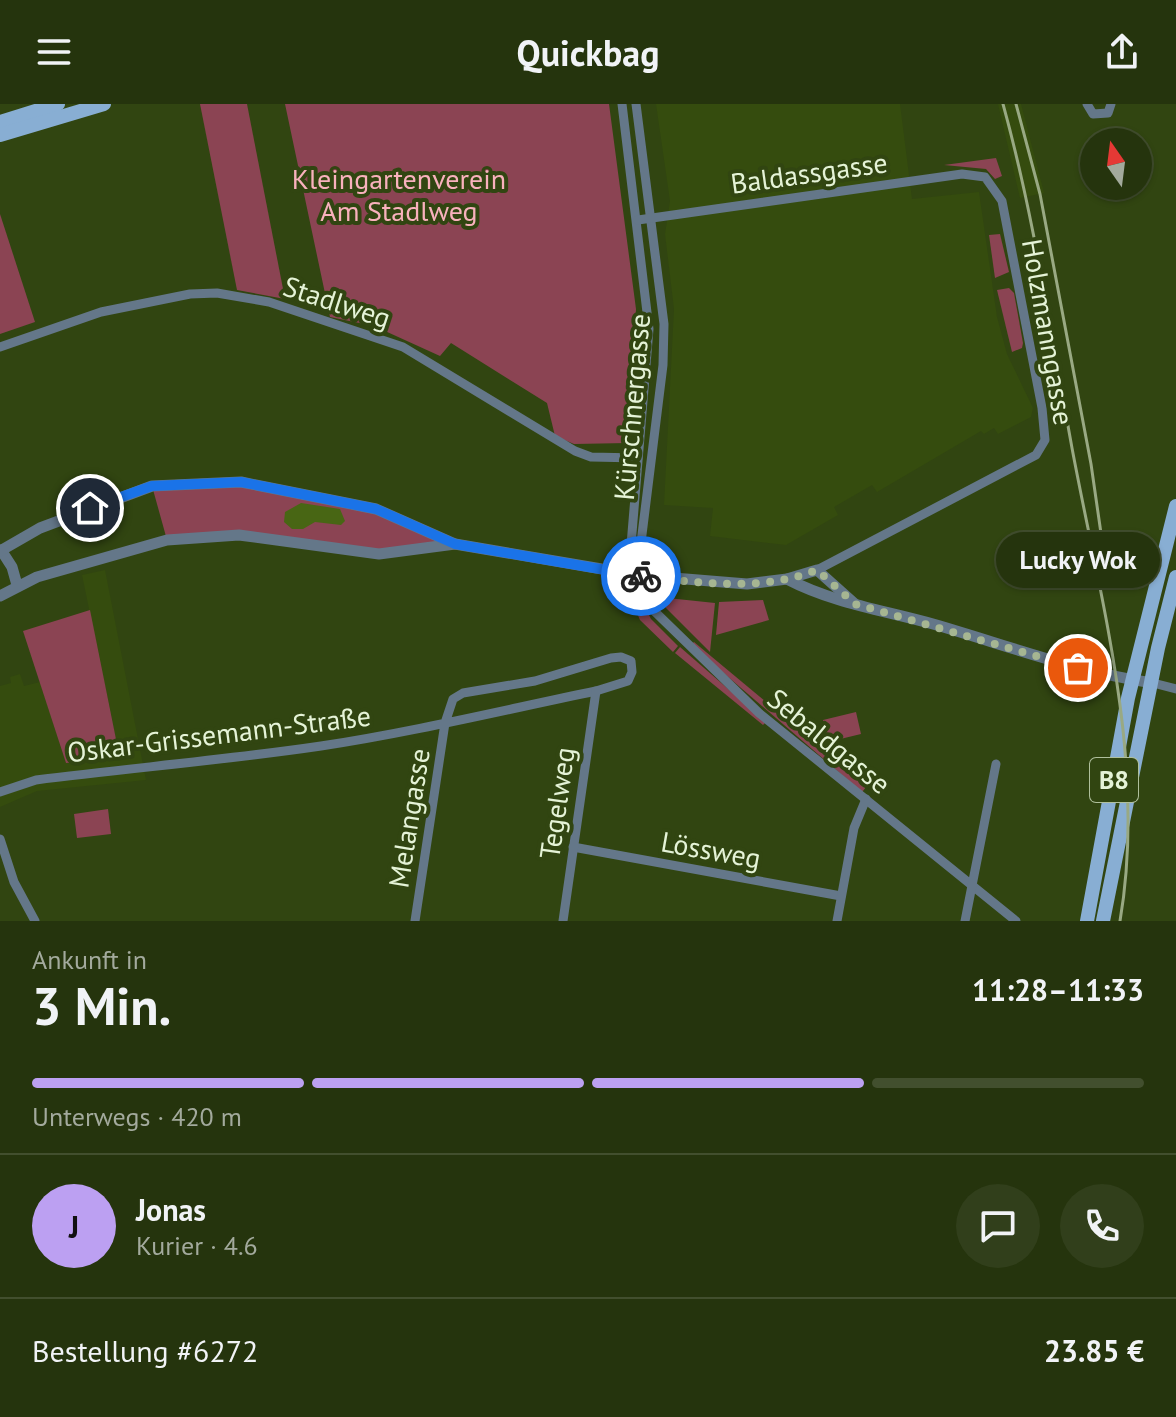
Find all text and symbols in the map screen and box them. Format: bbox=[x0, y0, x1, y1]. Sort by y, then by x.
text: Quickbag bbox=[517, 29, 659, 76]
icon: menu bbox=[32, 30, 76, 74]
icon: share bbox=[1100, 30, 1144, 74]
north arrow bbox=[1080, 128, 1152, 200]
map controls bbox=[1080, 128, 1152, 200]
street label: Baldassgasse bbox=[728, 143, 890, 202]
park label: Kleingartenverein Am Stadlweg bbox=[292, 160, 506, 229]
street label: Holzmanngasse bbox=[1014, 236, 1083, 428]
street label: Stadlweg bbox=[279, 267, 396, 336]
street label: Kürschnergasse bbox=[605, 312, 658, 502]
pin bbox=[56, 474, 124, 542]
icon: home bbox=[68, 486, 112, 530]
callout: Lucky Wok bbox=[996, 532, 1160, 588]
courier bbox=[601, 536, 681, 616]
text: Lucky Wok bbox=[1020, 543, 1136, 576]
icon: bike bbox=[619, 554, 663, 598]
pin bbox=[1044, 634, 1112, 702]
icon: bag bbox=[1056, 646, 1100, 690]
street label: Sebaldgasse bbox=[760, 680, 898, 802]
street label: Oskar-Grissemann-Straße bbox=[65, 697, 373, 770]
street label: Tegelweg bbox=[530, 745, 583, 861]
street label: Melangasse bbox=[379, 746, 438, 890]
road number: B8 bbox=[1090, 758, 1138, 802]
street label: Lössweg bbox=[658, 823, 764, 876]
text: Ankunft in bbox=[32, 943, 147, 976]
text: 11:28–11:33 bbox=[972, 970, 1144, 1009]
text: 3 Min. bbox=[32, 972, 171, 1039]
text: Unterwegs · 420 m bbox=[32, 1100, 242, 1133]
button: chat bbox=[956, 1184, 1040, 1268]
button: phone bbox=[1060, 1184, 1144, 1268]
text: Jonas bbox=[136, 1190, 206, 1229]
text: J bbox=[69, 1207, 79, 1246]
text: Kurier · 4.6 bbox=[136, 1229, 258, 1262]
text: Bestellung #6272 bbox=[32, 1331, 258, 1370]
text: 23.85 € bbox=[1044, 1331, 1144, 1370]

